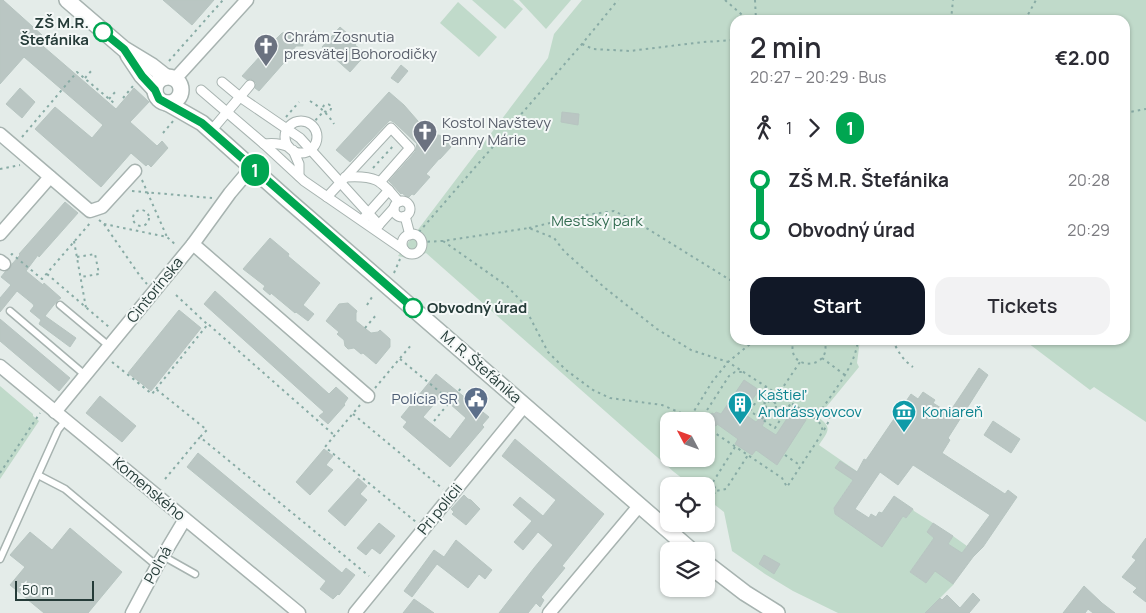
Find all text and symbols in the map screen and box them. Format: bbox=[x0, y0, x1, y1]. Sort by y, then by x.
place label: ZŠ M.R. Štefánika bbox=[20, 12, 89, 50]
marker: ZŠ M.R. Štefánika bbox=[93, 22, 113, 42]
place label: Chrám Zosnutia presvätej Bohorodičky bbox=[284, 26, 437, 64]
text: 2 min bbox=[750, 28, 821, 66]
church icon: Chrám Zosnutia presvätej Bohorodičky bbox=[253, 33, 279, 67]
text: €2.00 bbox=[1055, 45, 1110, 71]
text: 20:27 – 20:29 · Bus bbox=[750, 66, 886, 88]
place label: Kostol Navštevy Panny Márie bbox=[442, 112, 551, 150]
icon: walk bbox=[750, 114, 778, 142]
icon: forward bbox=[800, 114, 828, 142]
text: 1 bbox=[846, 116, 854, 140]
text: 1 bbox=[786, 117, 792, 139]
church icon: Kostol Navštevy Panny Márie bbox=[412, 119, 438, 153]
line badge: 1 bbox=[239, 154, 271, 186]
text: 1 bbox=[251, 158, 259, 182]
text: ZŠ M.R. Štefánika bbox=[788, 167, 949, 193]
text: 20:28 bbox=[1068, 169, 1110, 191]
park label: Mestský park bbox=[551, 210, 643, 231]
text: Obvodný úrad bbox=[788, 217, 915, 243]
text: 20:29 bbox=[1067, 219, 1110, 241]
street label: Cintorínska bbox=[122, 252, 188, 327]
button: Start bbox=[750, 277, 925, 335]
button: Tickets bbox=[935, 277, 1110, 335]
place label: Obvodný úrad bbox=[427, 297, 527, 318]
marker: Obvodný úrad bbox=[403, 298, 423, 318]
street label: M. R. Štefánika bbox=[436, 326, 526, 408]
place label: Kaštieľ Andrássyovcov bbox=[758, 384, 862, 422]
public building icon: Polícia SR bbox=[463, 386, 489, 420]
place label: Polícia SR bbox=[391, 388, 458, 409]
building icon: Kaštieľ Andrássyovcov bbox=[727, 391, 753, 425]
museum icon: Koniareň bbox=[891, 399, 917, 433]
place label: Koniareň bbox=[922, 401, 983, 422]
north arrow bbox=[660, 412, 715, 468]
map controls bbox=[660, 412, 715, 597]
street label: Komenského bbox=[109, 452, 190, 525]
button: locate bbox=[660, 477, 715, 532]
street label: Pri polícii bbox=[412, 478, 467, 539]
street label: Poľná bbox=[139, 542, 176, 587]
button: layers bbox=[660, 542, 715, 597]
scale bar bbox=[15, 578, 94, 601]
text: 50 m bbox=[22, 580, 53, 599]

